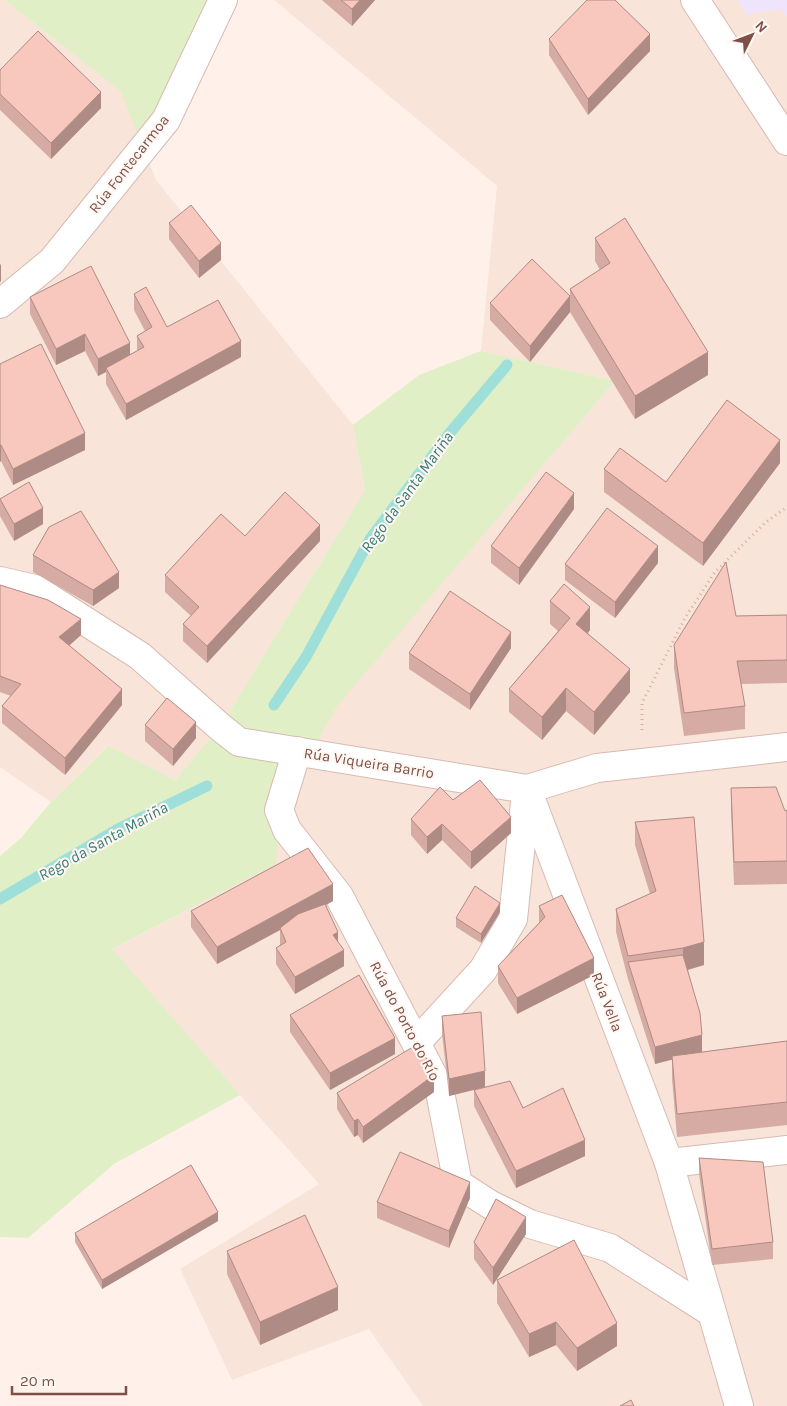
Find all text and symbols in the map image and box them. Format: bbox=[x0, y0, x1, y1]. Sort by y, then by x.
north arrow bbox=[727, 10, 777, 60]
text: N bbox=[752, 17, 771, 36]
street label: Rúa Fontecarmoa bbox=[85, 111, 173, 217]
water label: Rego da Santa Mariña bbox=[357, 428, 457, 556]
street label: Rúa Viqueira Barrio bbox=[303, 744, 435, 782]
water label: Rego da Santa Mariña bbox=[35, 798, 171, 884]
street label: Rúa do Porto do Río bbox=[366, 958, 444, 1084]
street label: Rúa Vella bbox=[587, 970, 627, 1034]
scale bar bbox=[12, 1364, 126, 1396]
text: 20 m bbox=[20, 1372, 55, 1390]

